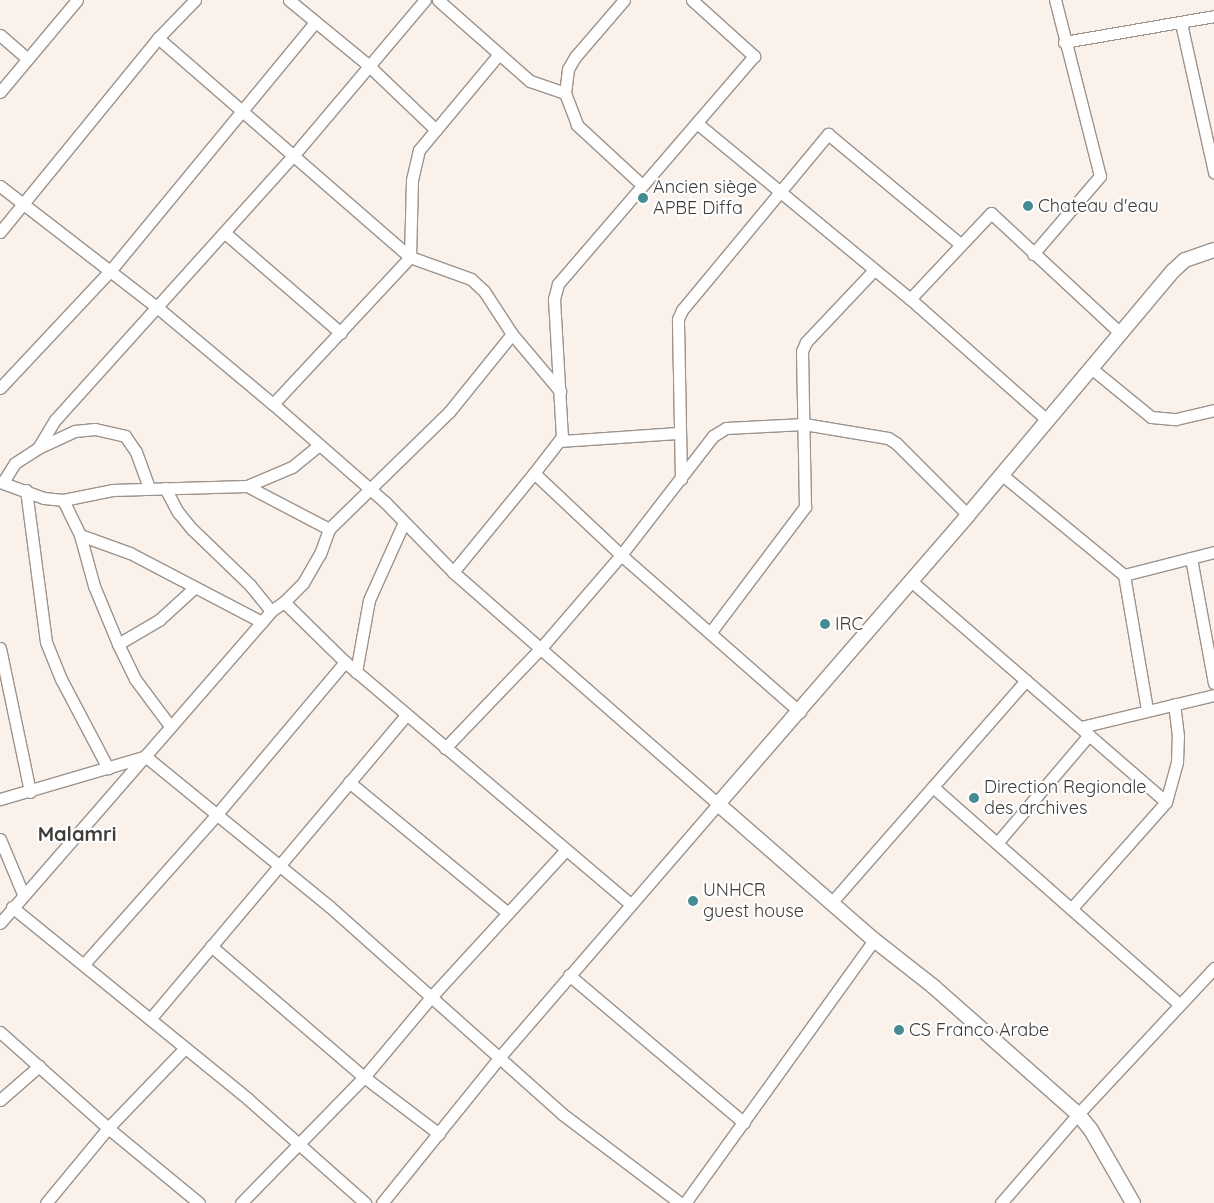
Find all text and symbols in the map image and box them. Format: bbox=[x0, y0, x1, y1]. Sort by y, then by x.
place label: Ancien siège APBE Diffa bbox=[653, 177, 757, 220]
marker: Ancien siège APBE Diffa bbox=[637, 192, 649, 204]
place label: Chateau d'eau bbox=[1038, 195, 1159, 217]
marker: Chateau d'eau bbox=[1022, 200, 1034, 212]
place label: IRC bbox=[835, 613, 863, 635]
marker: IRC bbox=[819, 618, 831, 630]
place label: Direction Regionale des archives bbox=[984, 777, 1146, 820]
marker: Direction Regionale des archives bbox=[968, 792, 980, 804]
district label: Malamri bbox=[38, 821, 116, 845]
place label: UNHCR guest house bbox=[703, 880, 804, 922]
marker: UNHCR guest house bbox=[687, 895, 699, 907]
place label: CS Franco Arabe bbox=[909, 1019, 1049, 1041]
marker: CS Franco Arabe bbox=[893, 1024, 905, 1036]

